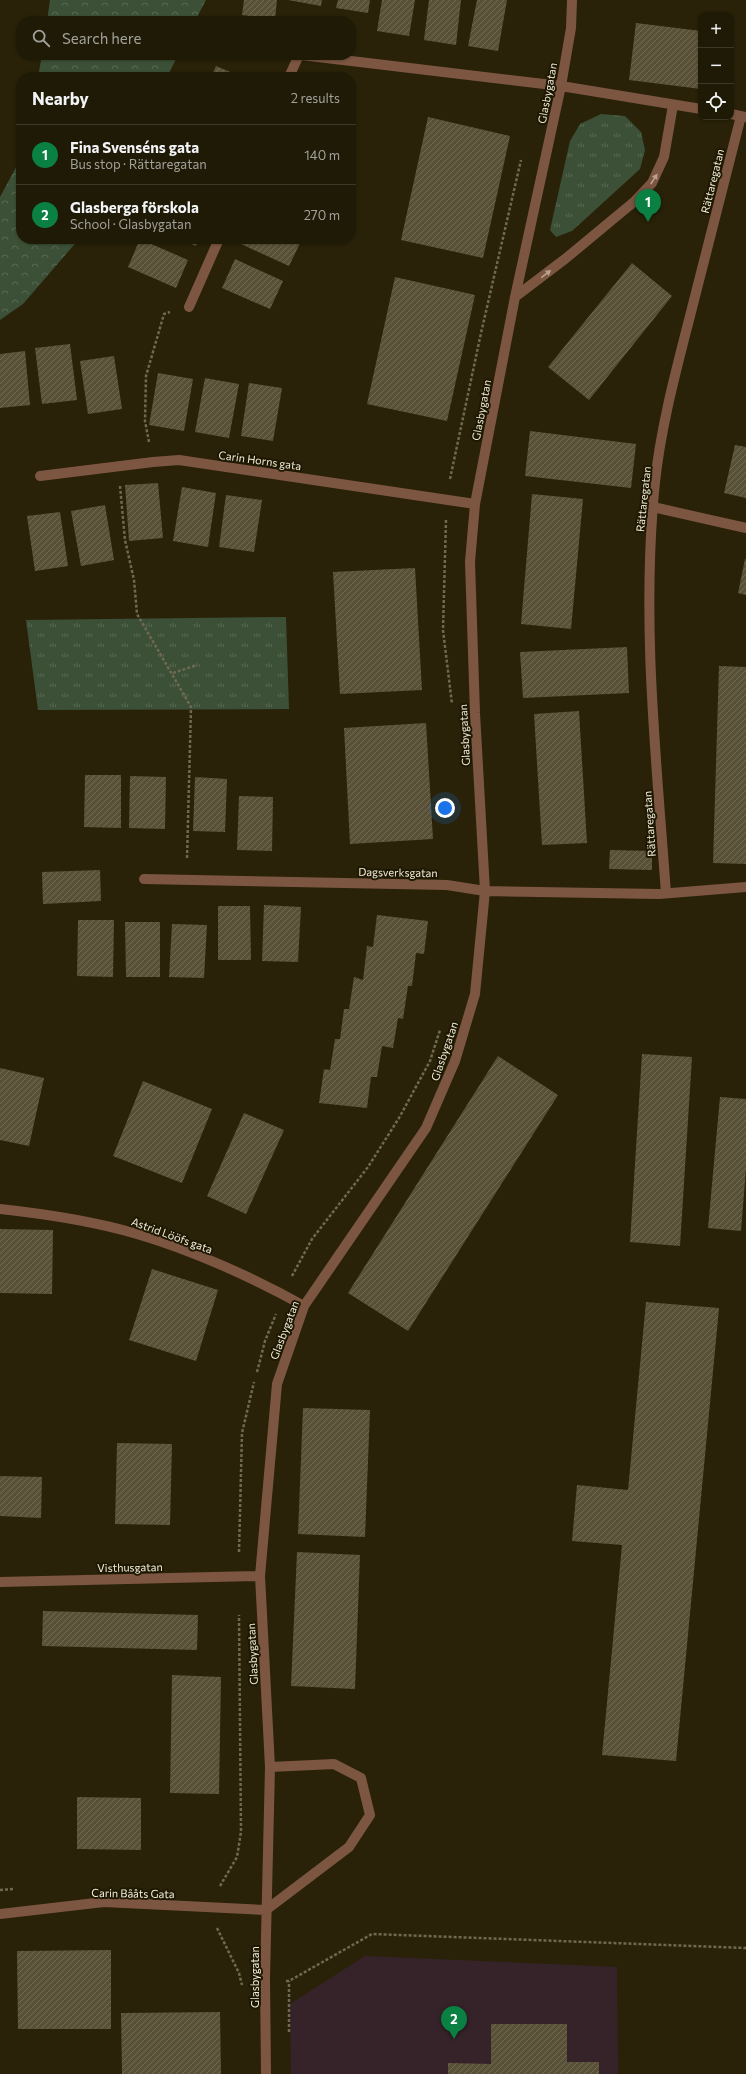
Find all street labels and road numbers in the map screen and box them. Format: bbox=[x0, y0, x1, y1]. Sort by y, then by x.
street label: Glasbygatan bbox=[535, 61, 559, 125]
street label: Rättaregatan bbox=[698, 147, 726, 215]
street label: Glasbygatan bbox=[469, 378, 493, 442]
street label: Carin Horns gata bbox=[218, 448, 302, 472]
street label: Rättaregatan bbox=[633, 465, 653, 533]
street label: Glasbygatan bbox=[456, 704, 472, 766]
street label: Rättaregatan bbox=[640, 791, 658, 857]
street label: Dagsverksgatan bbox=[358, 865, 438, 879]
street label: Glasbygatan bbox=[428, 1020, 460, 1082]
street label: Astrid Lööfs gata bbox=[130, 1214, 214, 1256]
street label: Glasbygatan bbox=[267, 1299, 301, 1361]
street label: Visthusgatan bbox=[97, 1560, 163, 1574]
street label: Glasbygatan bbox=[244, 1623, 260, 1685]
street label: Carin Bååts Gata bbox=[91, 1886, 175, 1900]
street label: Glasbygatan bbox=[248, 1946, 261, 2008]

